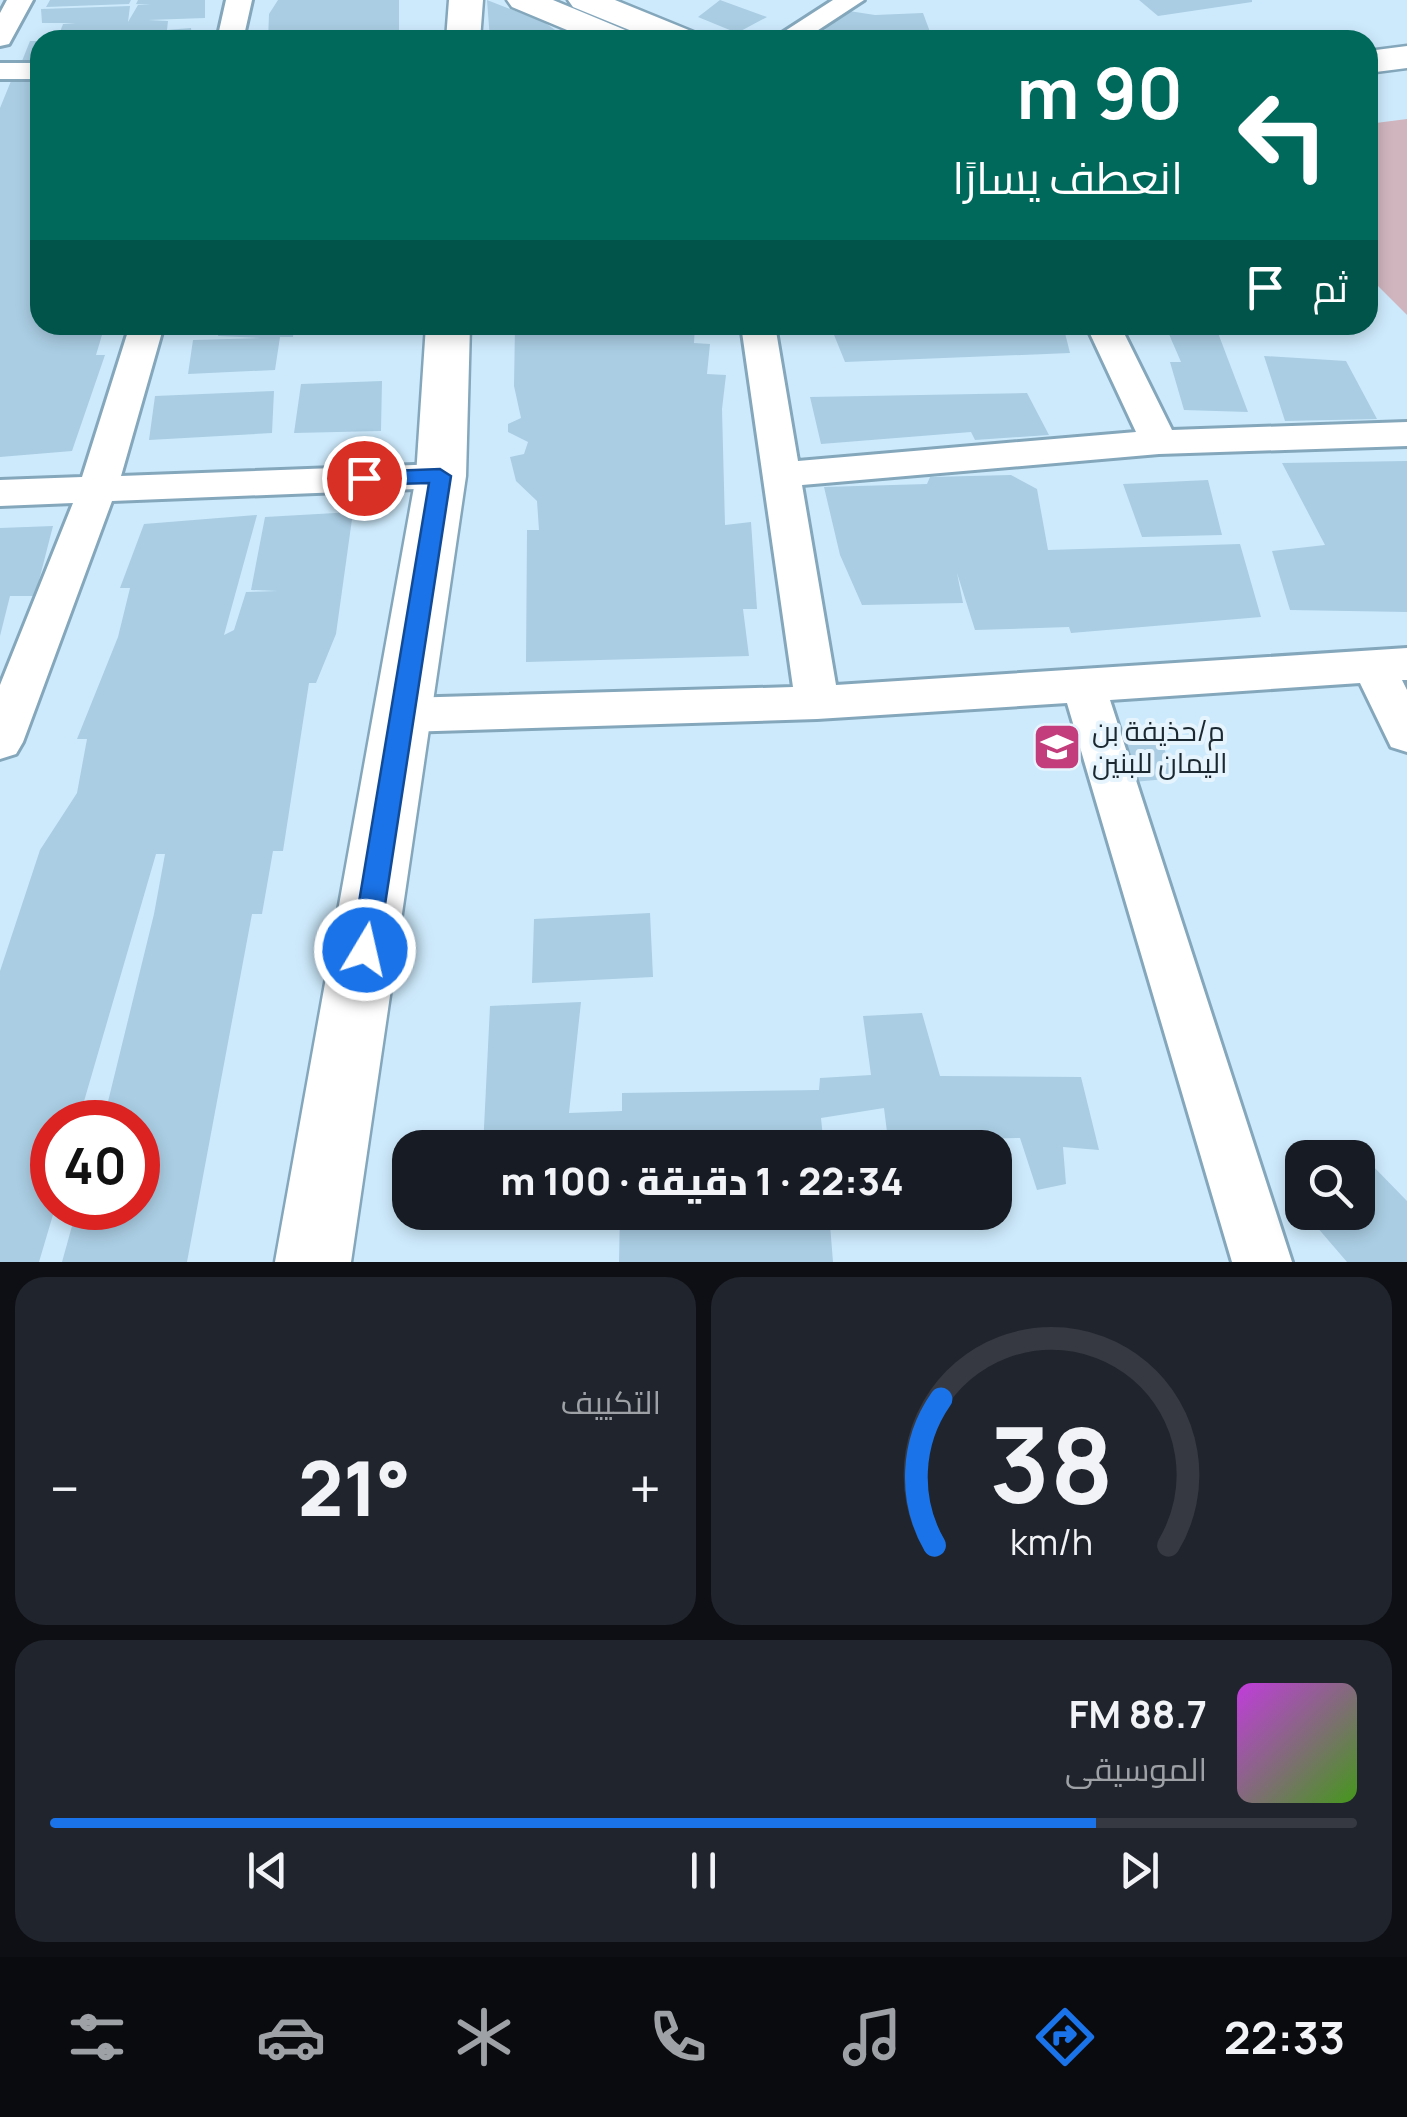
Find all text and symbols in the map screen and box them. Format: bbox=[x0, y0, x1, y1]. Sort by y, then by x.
text: 90 m bbox=[1016, 44, 1183, 140]
icon: left bbox=[1218, 70, 1348, 200]
text: انعطف يسارًا bbox=[952, 146, 1183, 208]
icon: arrive bbox=[1238, 260, 1293, 315]
text: ثم bbox=[1313, 261, 1348, 313]
pin bbox=[322, 436, 407, 521]
icon: arrive bbox=[337, 451, 392, 506]
place label: م/حذيفة بن اليمان للبنين bbox=[1092, 711, 1227, 781]
school or university icon: م/حذيفة بن اليمان للبنين bbox=[1031, 721, 1083, 773]
position arrow bbox=[313, 898, 417, 1002]
speed limit sign: 40 bbox=[30, 1100, 160, 1230]
map controls bbox=[1285, 1140, 1375, 1230]
button: search bbox=[1285, 1140, 1375, 1230]
text: 22:34 · 1 دقيقة · 100 m bbox=[500, 1154, 904, 1206]
text: التكييف bbox=[561, 1380, 661, 1424]
text: 38 bbox=[989, 1392, 1114, 1534]
text: 21° bbox=[298, 1436, 411, 1539]
text: − bbox=[50, 1450, 80, 1526]
text: + bbox=[629, 1450, 661, 1526]
text: km/h bbox=[1010, 1517, 1093, 1566]
text: 88.7 FM bbox=[1069, 1687, 1207, 1739]
text: الموسيقى bbox=[1065, 1747, 1207, 1791]
icon: previous bbox=[240, 1843, 295, 1898]
icon: pause bbox=[676, 1843, 731, 1898]
icon: next bbox=[1112, 1843, 1167, 1898]
icon: filters bbox=[62, 2002, 132, 2072]
icon: car bbox=[256, 2002, 326, 2072]
icon: climate bbox=[449, 2002, 519, 2072]
icon: phone bbox=[643, 2002, 713, 2072]
icon: music bbox=[837, 2002, 907, 2072]
icon: directions bbox=[1030, 2002, 1100, 2072]
text: 22:33 bbox=[1224, 2006, 1345, 2068]

